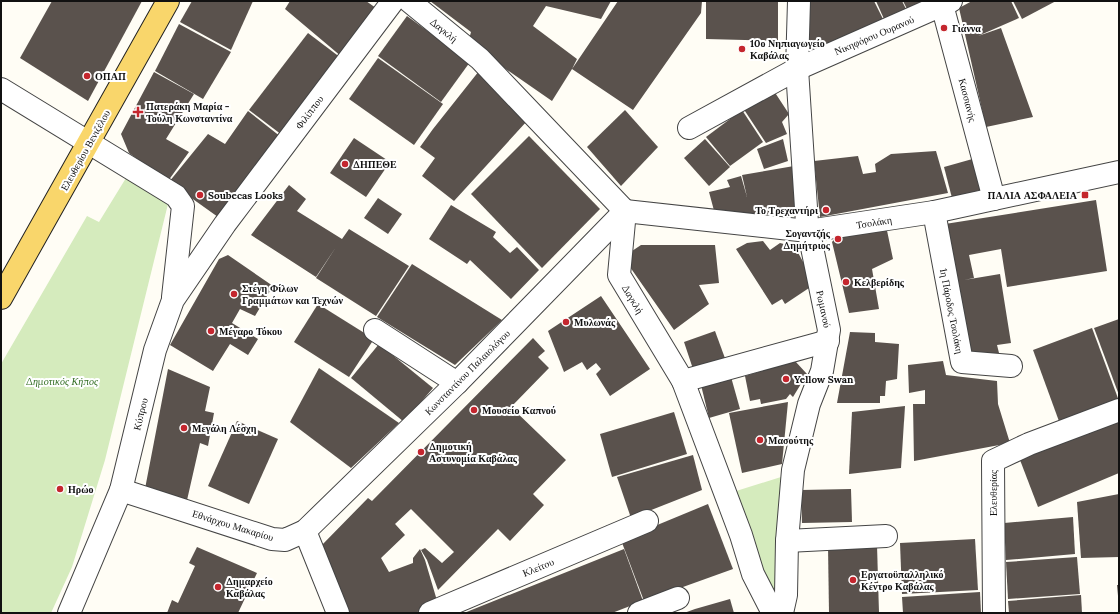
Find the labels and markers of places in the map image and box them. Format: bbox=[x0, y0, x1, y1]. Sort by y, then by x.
place label: Γιάννα bbox=[952, 22, 981, 35]
marker: Γιάννα bbox=[939, 23, 949, 33]
place label: 10ο Νηπιαγωγείο Καβάλας bbox=[750, 37, 825, 62]
marker: 10ο Νηπιαγωγείο Καβάλας bbox=[737, 44, 747, 54]
place label: ΟΠΑΠ bbox=[95, 70, 126, 83]
marker: ΟΠΑΠ bbox=[82, 71, 92, 81]
place label: Πατεράκη Μαρία - Τούλη Κωνσταντίνα bbox=[146, 100, 233, 125]
marker: Πατεράκη Μαρία - Τούλη Κωνσταντίνα bbox=[133, 107, 143, 117]
place label: ΔΗΠΕΘΕ bbox=[353, 158, 397, 171]
marker: ΔΗΠΕΘΕ bbox=[340, 159, 350, 169]
place label: Soubecas Looks bbox=[208, 189, 283, 202]
place label: ΠΑΛΙΑ ΑΣΦΑΛΕΙΑ bbox=[988, 189, 1078, 202]
marker: Soubecas Looks bbox=[195, 190, 205, 200]
marker: ΠΑΛΙΑ ΑΣΦΑΛΕΙΑ bbox=[1080, 190, 1090, 200]
place label: Το Τρεχαντήρι bbox=[755, 204, 819, 217]
marker: Το Τρεχαντήρι bbox=[821, 205, 831, 215]
place label: Σογαντζής Δημήτριος bbox=[783, 227, 831, 252]
marker: Σογαντζής Δημήτριος bbox=[833, 234, 843, 244]
place label: Κελβερίδης bbox=[854, 276, 905, 289]
marker: Κελβερίδης bbox=[841, 277, 851, 287]
place label: Στέγη Φίλων Γραμμάτων και Τεχνών bbox=[242, 282, 343, 307]
marker: Στέγη Φίλων Γραμμάτων και Τεχνών bbox=[229, 289, 239, 299]
place label: Μυλωνάς bbox=[574, 316, 616, 329]
marker: Μυλωνάς bbox=[561, 317, 571, 327]
place label: Μέγαρο Τόκου bbox=[219, 325, 282, 338]
marker: Μέγαρο Τόκου bbox=[206, 326, 216, 336]
place label: Yellow Swan bbox=[794, 373, 854, 386]
marker: Yellow Swan bbox=[781, 374, 791, 384]
place label: Μουσείο Καπνού bbox=[482, 404, 556, 417]
marker: Μουσείο Καπνού bbox=[469, 405, 479, 415]
place label: Μεγάλη Λέσχη bbox=[192, 422, 257, 435]
marker: Μεγάλη Λέσχη bbox=[179, 423, 189, 433]
place label: Μασούτης bbox=[768, 434, 814, 447]
marker: Μασούτης bbox=[755, 435, 765, 445]
place label: Δημοτική Αστυνομία Καβάλας bbox=[429, 440, 518, 465]
marker: Δημοτική Αστυνομία Καβάλας bbox=[416, 447, 426, 457]
place label: Ηρώο bbox=[68, 483, 93, 496]
marker: Ηρώο bbox=[55, 484, 65, 494]
place label: Εργατοϋπαλληλικό Κέντρο Καβάλας bbox=[861, 568, 944, 593]
place label: Δημαρχείο Καβάλας bbox=[226, 575, 273, 600]
marker: Εργατοϋπαλληλικό Κέντρο Καβάλας bbox=[848, 575, 858, 585]
marker: Δημαρχείο Καβάλας bbox=[213, 582, 223, 592]

